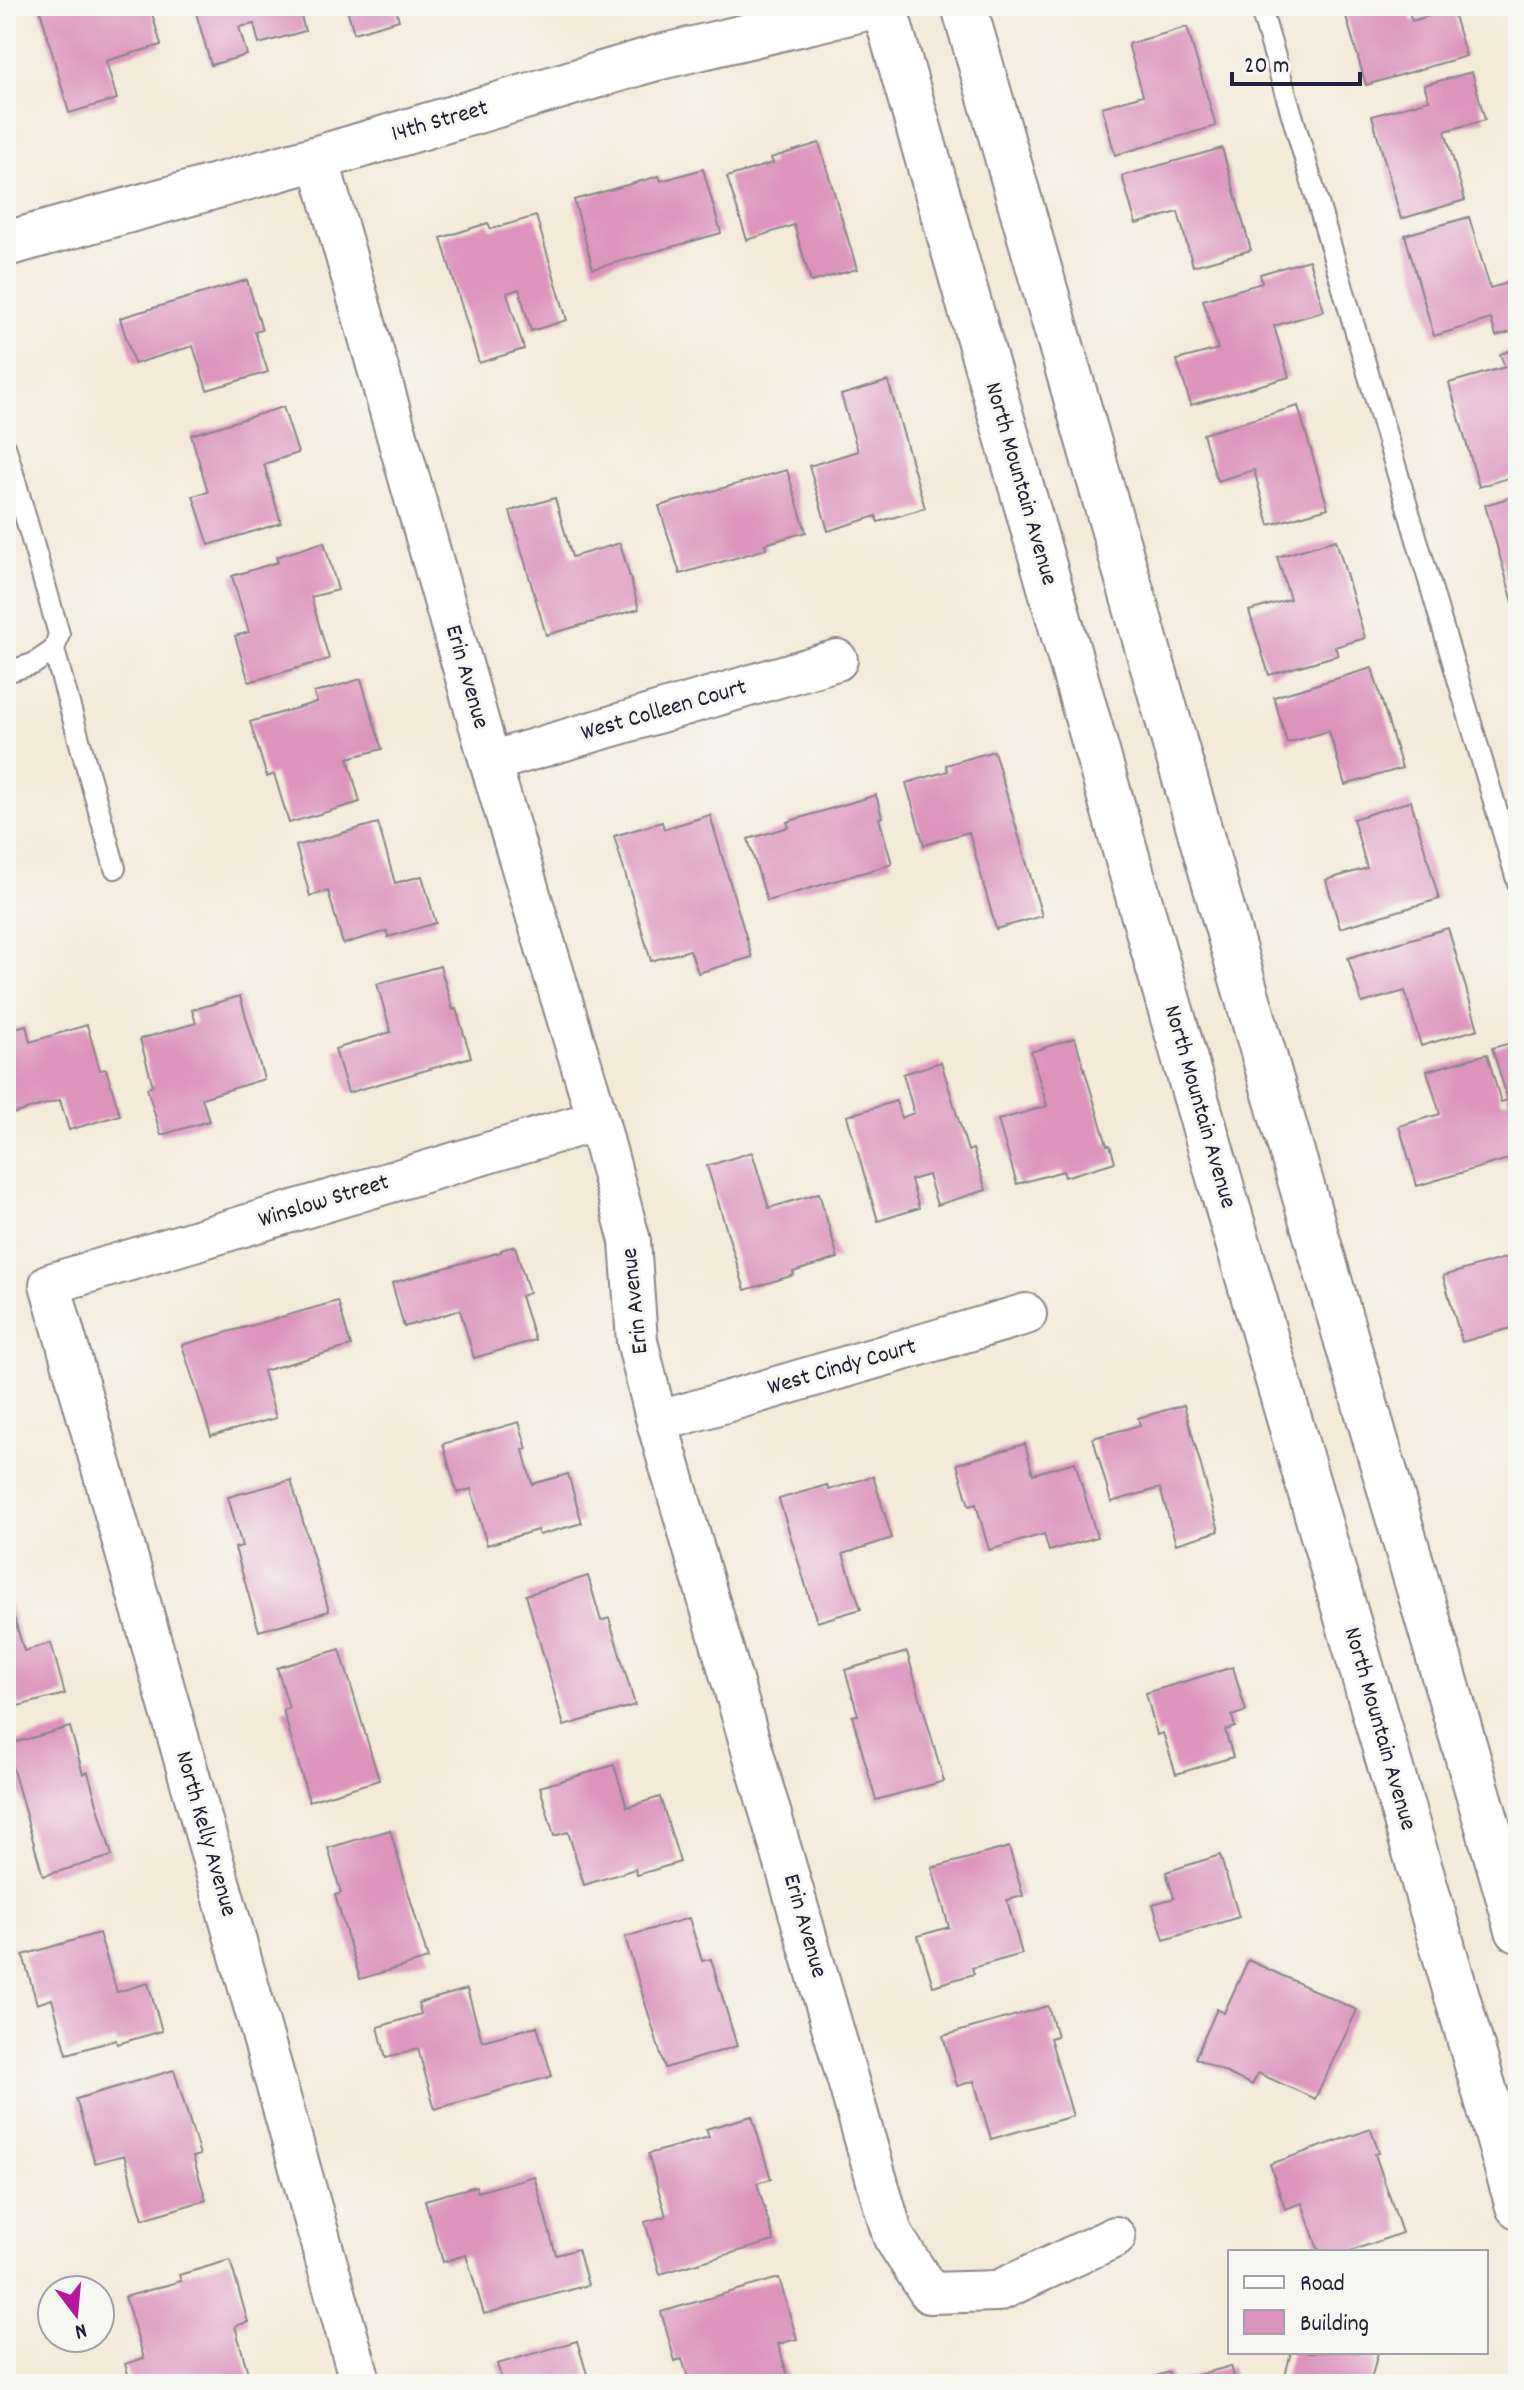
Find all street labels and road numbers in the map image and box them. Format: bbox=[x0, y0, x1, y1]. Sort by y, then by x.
street label: 14th Street bbox=[388, 92, 492, 152]
street label: North Mountain Avenue bbox=[975, 379, 1065, 589]
street label: Erin Avenue bbox=[435, 621, 497, 733]
street label: West Colleen Court bbox=[577, 671, 751, 751]
street label: North Mountain Avenue bbox=[1154, 1002, 1244, 1212]
street label: Winslow Street bbox=[254, 1166, 394, 1238]
street label: Erin Avenue bbox=[614, 1246, 658, 1356]
street label: West Cindy Court bbox=[764, 1331, 920, 1405]
street label: North Mountain Avenue bbox=[1334, 1624, 1424, 1834]
street label: North Kelly Avenue bbox=[165, 1747, 245, 1921]
street label: Erin Avenue bbox=[773, 1870, 835, 1982]

